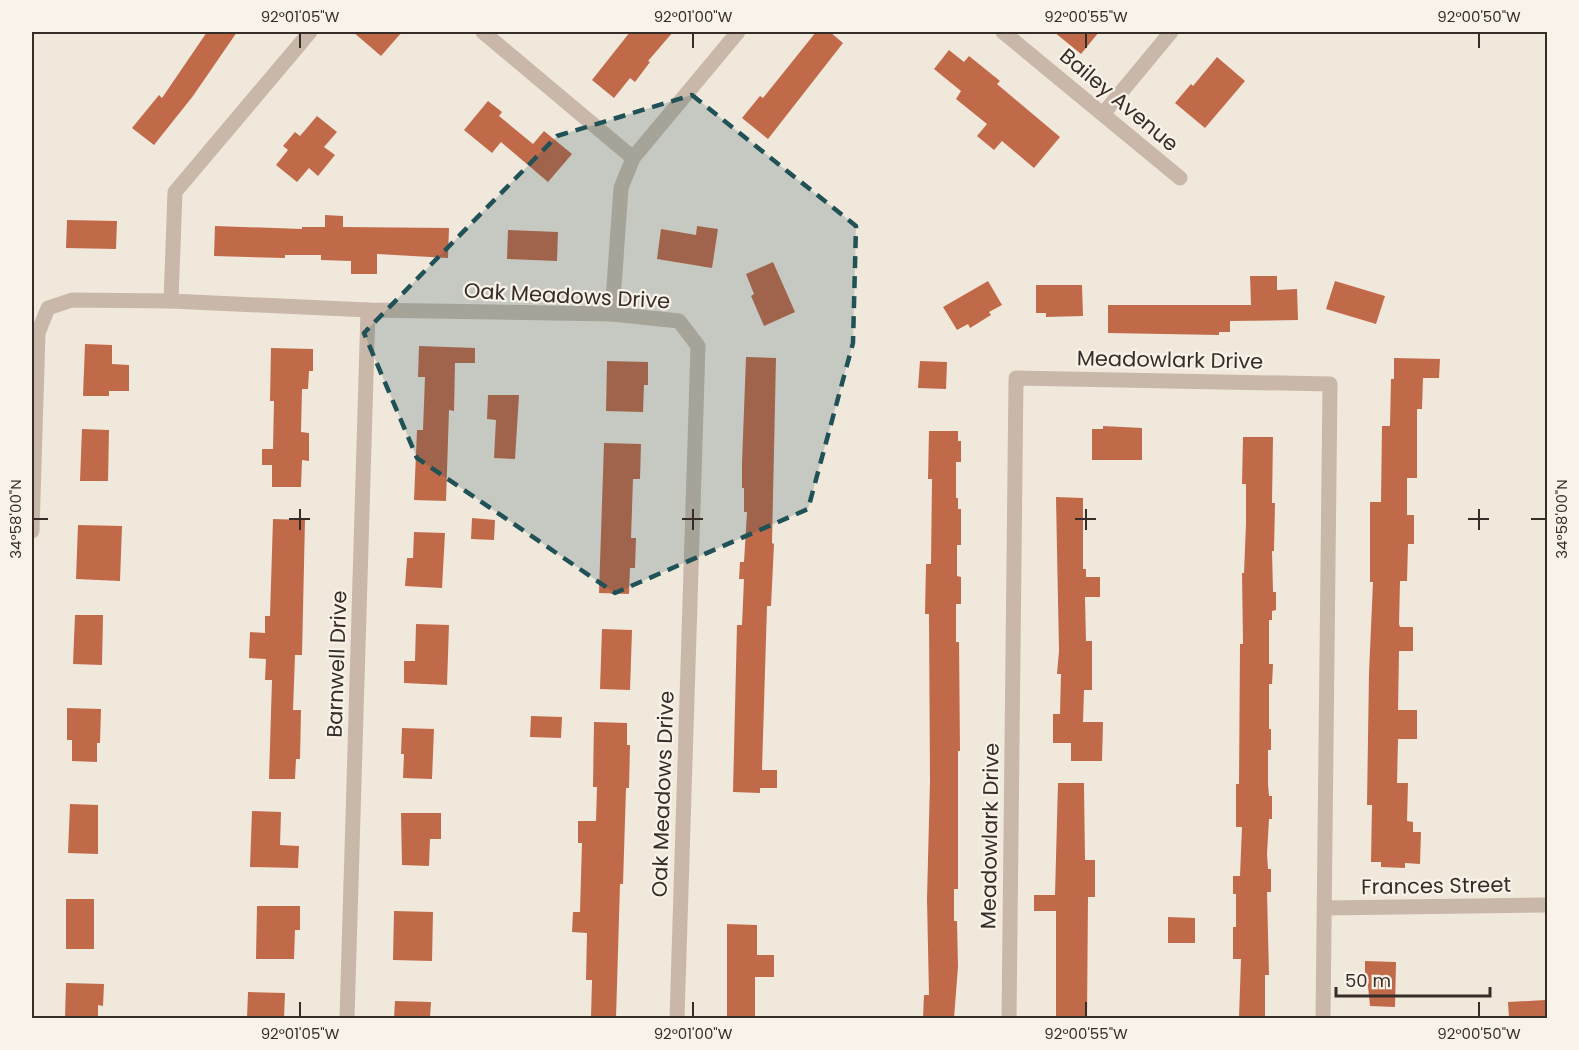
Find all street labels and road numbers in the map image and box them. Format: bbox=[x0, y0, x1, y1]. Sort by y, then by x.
street label: Bailey Avenue bbox=[1054, 41, 1185, 158]
street label: Oak Meadows Drive bbox=[463, 276, 671, 315]
street label: Meadowlark Drive bbox=[1077, 343, 1263, 376]
street label: Barnwell Drive bbox=[319, 590, 354, 738]
street label: Oak Meadows Drive bbox=[644, 690, 681, 898]
street label: Meadowlark Drive bbox=[973, 743, 1006, 929]
street label: Frances Street bbox=[1361, 870, 1511, 901]

